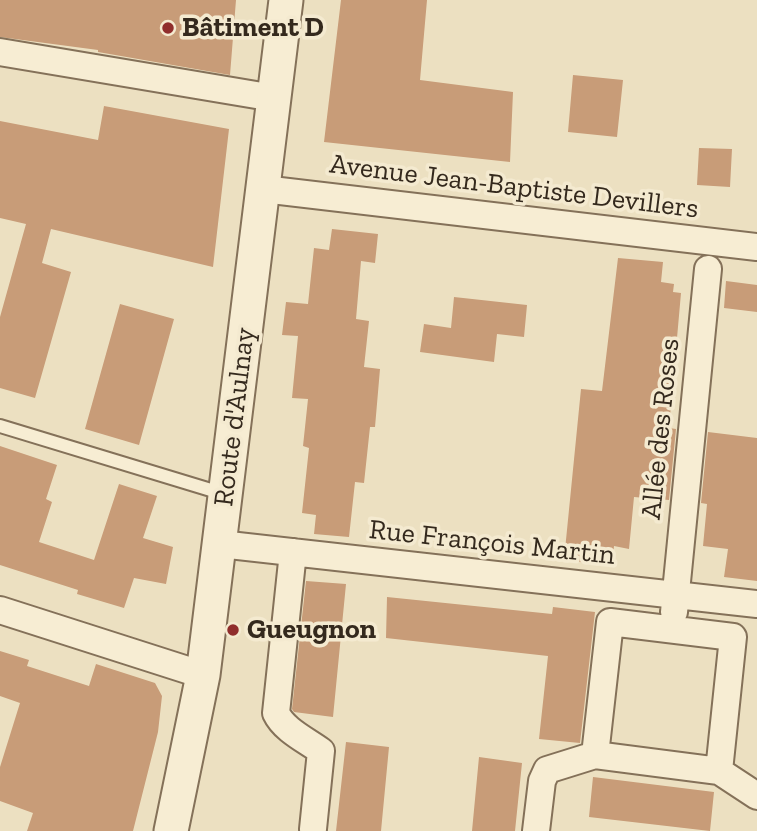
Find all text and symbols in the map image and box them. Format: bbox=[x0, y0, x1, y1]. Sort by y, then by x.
place label: Bâtiment D bbox=[182, 11, 324, 45]
marker: Bâtiment D bbox=[160, 20, 176, 36]
street label: Avenue Jean-Baptiste Devillers bbox=[328, 148, 700, 226]
street label: Route d'Aulnay bbox=[207, 326, 263, 508]
street label: Allée des Roses bbox=[635, 337, 687, 521]
street label: Rue François Martin bbox=[367, 513, 617, 573]
place label: Gueugnon bbox=[247, 613, 376, 647]
marker: Gueugnon bbox=[225, 622, 241, 638]

